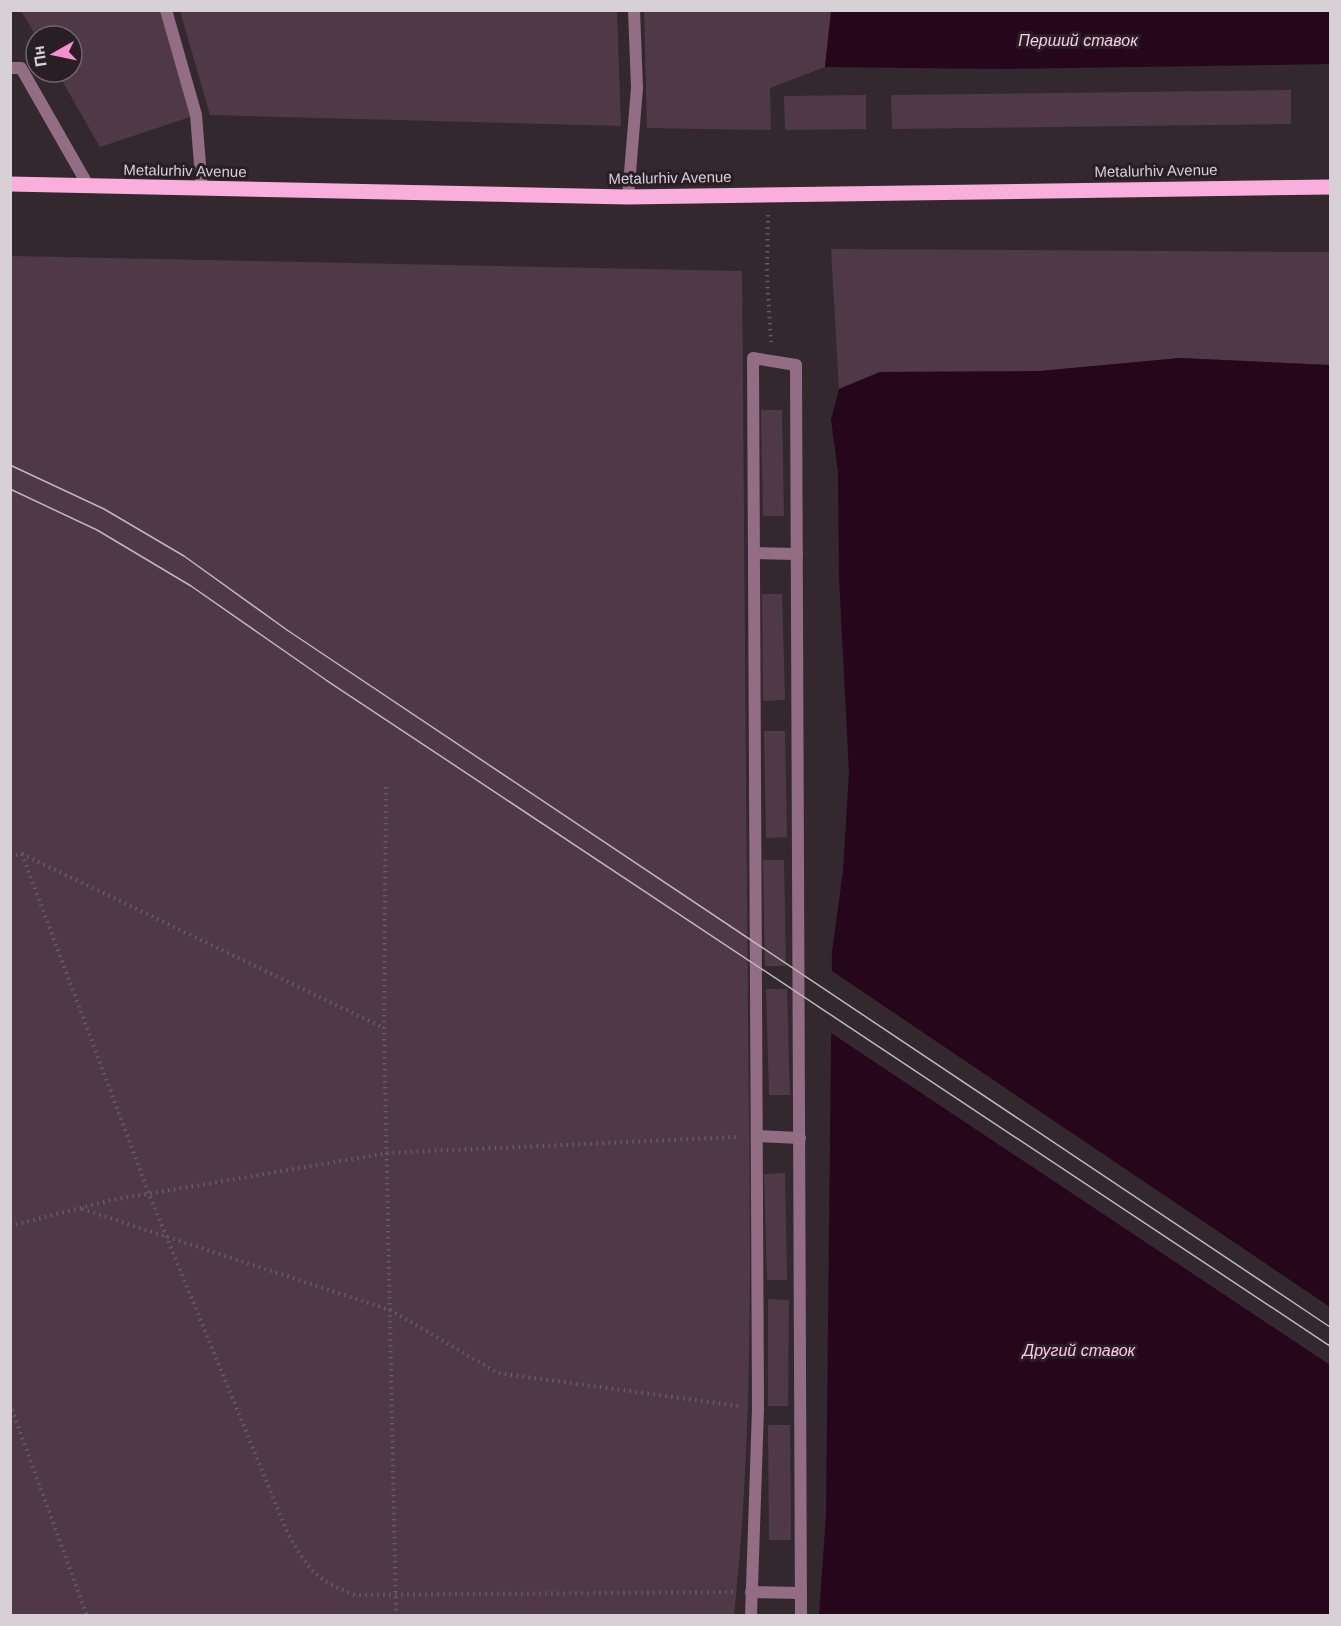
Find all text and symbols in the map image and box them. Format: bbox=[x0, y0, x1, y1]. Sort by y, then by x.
north arrow bbox=[24, 24, 84, 84]
water label: Перший ставок bbox=[1018, 32, 1139, 49]
text: Пн bbox=[30, 44, 50, 68]
street label: Metalurhiv Avenue bbox=[123, 161, 247, 180]
street label: Metalurhiv Avenue bbox=[1094, 161, 1218, 180]
street label: Metalurhiv Avenue bbox=[608, 168, 732, 187]
water label: Другий ставок bbox=[1021, 1342, 1137, 1359]

